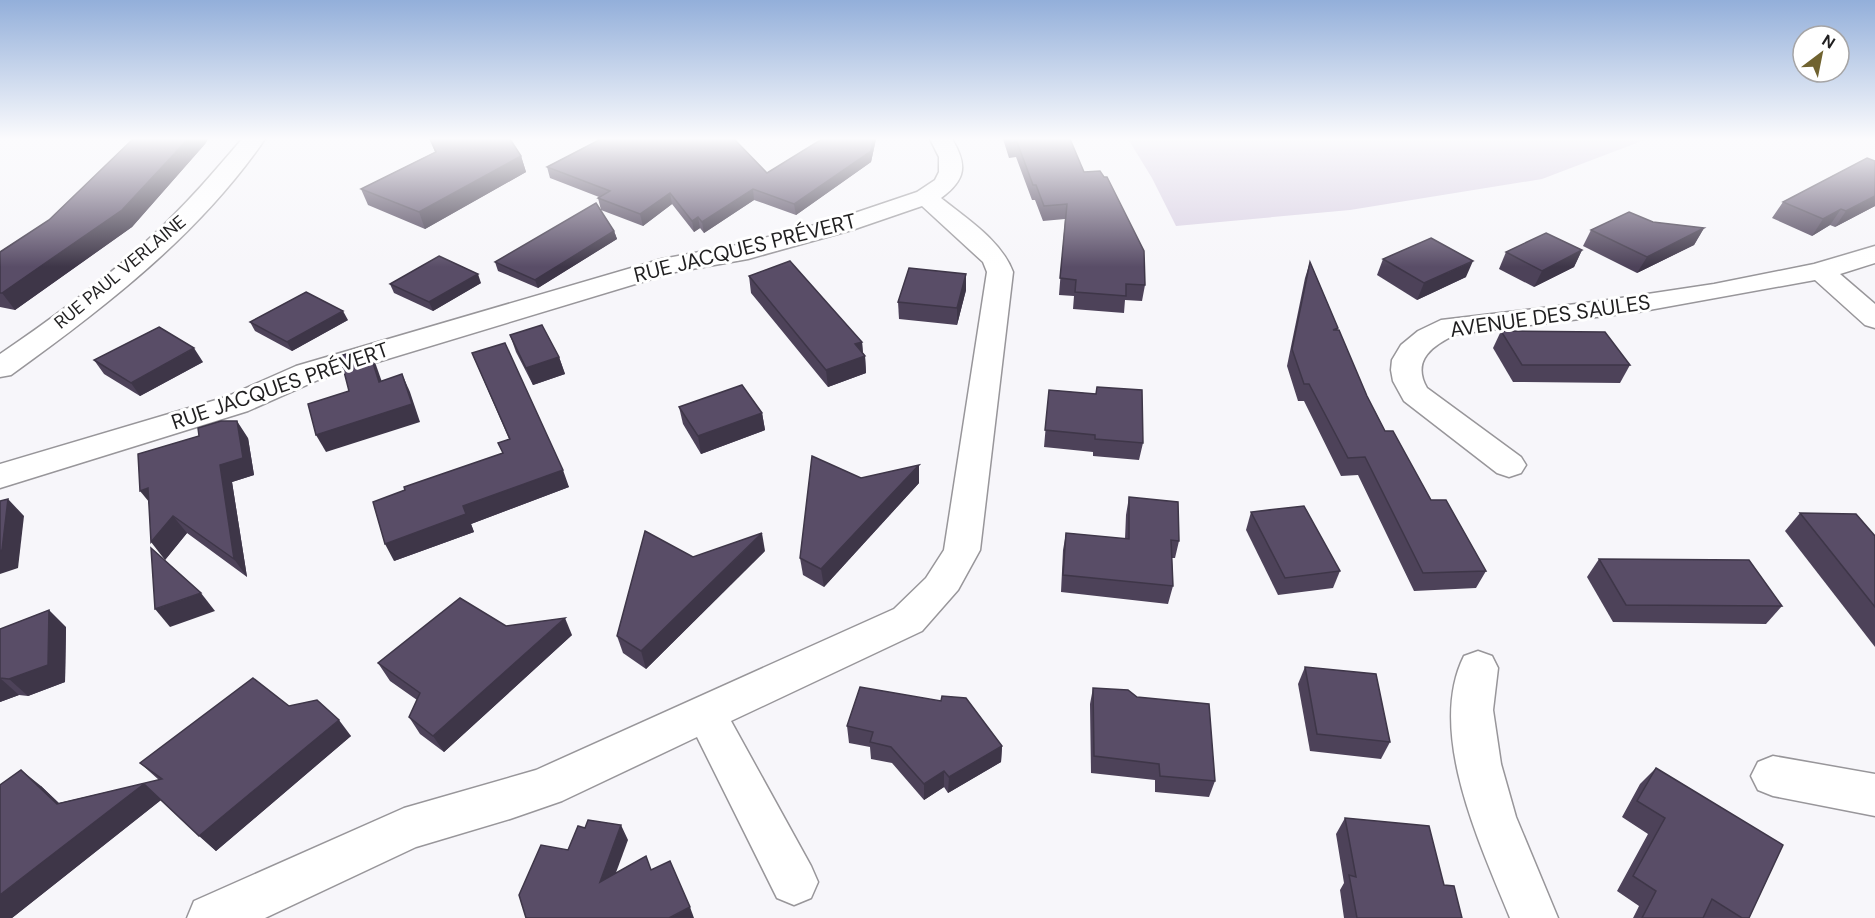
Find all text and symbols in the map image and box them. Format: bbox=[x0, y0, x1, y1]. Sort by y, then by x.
north arrow bbox=[1791, 24, 1851, 84]
text: N bbox=[1818, 30, 1839, 54]
street label: RUE JACQUES PRÉVERT bbox=[631, 207, 859, 289]
street label: RUE PAUL VERLAINE bbox=[49, 210, 191, 334]
street label: AVENUE DES SAULES bbox=[1448, 288, 1652, 344]
street label: RUE JACQUES PRÉVERT bbox=[168, 336, 393, 436]

